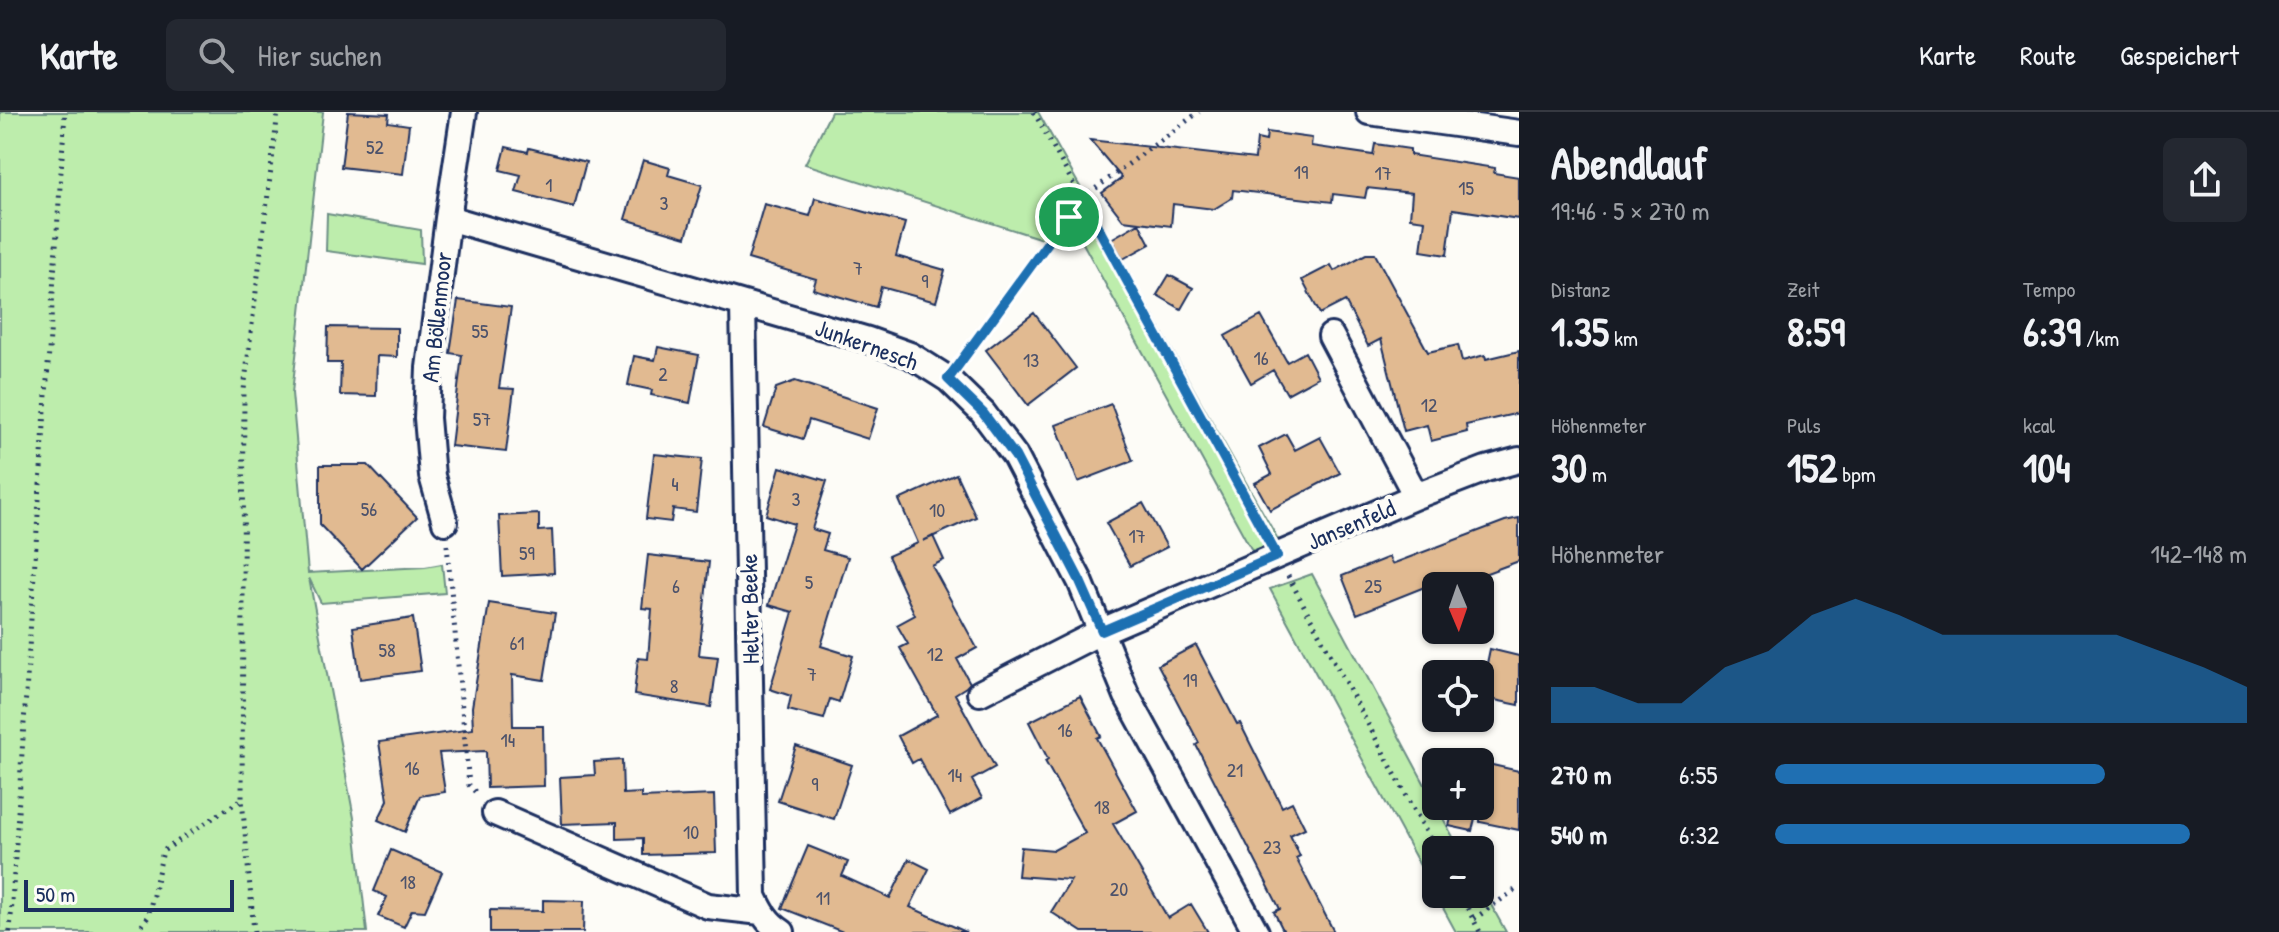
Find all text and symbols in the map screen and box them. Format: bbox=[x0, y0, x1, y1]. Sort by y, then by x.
search box bbox=[166, 19, 726, 91]
text: Karte bbox=[40, 29, 118, 81]
icon: search bbox=[194, 33, 238, 77]
text: Hier suchen bbox=[258, 35, 382, 75]
text: Karte bbox=[1919, 36, 1976, 74]
text: Route bbox=[2020, 36, 2076, 74]
text: Gespeichert bbox=[2120, 36, 2239, 74]
house number: 52 bbox=[366, 133, 385, 160]
text: Abendlauf bbox=[1551, 133, 1708, 193]
button: share bbox=[2163, 138, 2247, 222]
house number: 19 bbox=[1294, 158, 1308, 185]
house number: 17 bbox=[1374, 159, 1392, 186]
house number: 1 bbox=[545, 171, 553, 198]
house number: 15 bbox=[1458, 174, 1474, 201]
pin bbox=[1035, 183, 1103, 251]
house number: 3 bbox=[660, 189, 669, 216]
text: 19:46 · 5 × 270 m bbox=[1551, 193, 1709, 228]
icon: arrive bbox=[1047, 195, 1091, 239]
street label: Am Böllenmoor bbox=[413, 250, 459, 384]
house number: 7 bbox=[853, 254, 863, 281]
house number: 9 bbox=[921, 267, 929, 294]
text: Distanz bbox=[1551, 274, 1610, 304]
text: Zeit bbox=[1787, 274, 1819, 304]
text: Tempo bbox=[2023, 274, 2075, 304]
text: 1.35 bbox=[1551, 304, 1609, 358]
text: 8:59 bbox=[1787, 304, 1845, 358]
text: 6:39 bbox=[2023, 304, 2081, 358]
street label: Junkernesch bbox=[811, 311, 923, 377]
house number: 55 bbox=[472, 317, 489, 344]
text: km bbox=[1609, 323, 1638, 353]
text: /km bbox=[2081, 323, 2119, 353]
house number: 16 bbox=[1253, 344, 1269, 371]
house number: 13 bbox=[1023, 346, 1039, 373]
house number: 2 bbox=[658, 360, 668, 387]
house number: 12 bbox=[1421, 391, 1438, 418]
house number: 57 bbox=[473, 405, 491, 432]
text: Höhenmeter bbox=[1551, 410, 1647, 440]
text: Puls bbox=[1787, 410, 1821, 440]
text: kcal bbox=[2023, 410, 2055, 440]
text: 30 bbox=[1551, 440, 1587, 494]
text: 152 bbox=[1787, 440, 1837, 494]
text: 104 bbox=[2023, 440, 2070, 494]
text: m bbox=[1587, 459, 1607, 489]
text: bpm bbox=[1837, 459, 1876, 489]
house number: 4 bbox=[671, 470, 679, 497]
house number: 3 bbox=[792, 485, 801, 512]
street label: Jansenfeld bbox=[1302, 491, 1400, 557]
house number: 56 bbox=[361, 495, 377, 522]
house number: 10 bbox=[929, 496, 945, 523]
house number: 17 bbox=[1128, 522, 1146, 549]
text: Höhenmeter bbox=[1551, 536, 1664, 571]
text: 142–148 m bbox=[2151, 536, 2247, 571]
house number: 59 bbox=[519, 539, 535, 566]
street label: Helter Beeke bbox=[732, 553, 766, 665]
house number: 5 bbox=[805, 568, 814, 595]
house number: 6 bbox=[672, 572, 680, 599]
house number: 25 bbox=[1364, 572, 1382, 599]
north arrow bbox=[1422, 572, 1494, 644]
map controls bbox=[1422, 572, 1494, 908]
house number: 61 bbox=[509, 629, 525, 656]
house number: 58 bbox=[378, 636, 396, 663]
house number: 12 bbox=[927, 640, 944, 667]
house number: 7 bbox=[807, 660, 817, 687]
button: locate bbox=[1422, 660, 1494, 732]
house number: 19 bbox=[1183, 666, 1197, 693]
house number: 8 bbox=[670, 672, 678, 699]
house number: 16 bbox=[1057, 716, 1073, 743]
house number: 14 bbox=[501, 726, 515, 753]
button: + bbox=[1422, 748, 1494, 820]
house number: 16 bbox=[404, 754, 420, 781]
house number: 21 bbox=[1227, 756, 1243, 783]
text: 270 m bbox=[1551, 757, 1611, 792]
text: 6:55 bbox=[1679, 757, 1717, 792]
house number: 14 bbox=[948, 761, 962, 788]
house number: 9 bbox=[811, 770, 819, 797]
house number: 18 bbox=[1094, 793, 1110, 820]
text: 540 m bbox=[1551, 817, 1607, 852]
text: 6:32 bbox=[1679, 817, 1719, 852]
house number: 10 bbox=[683, 818, 699, 845]
house number: 23 bbox=[1263, 833, 1281, 860]
button: − bbox=[1422, 836, 1494, 908]
house number: 18 bbox=[400, 868, 416, 895]
house number: 20 bbox=[1110, 875, 1128, 902]
scale bar bbox=[24, 876, 234, 912]
text: 50 m bbox=[36, 879, 75, 909]
house number: 11 bbox=[816, 884, 830, 911]

